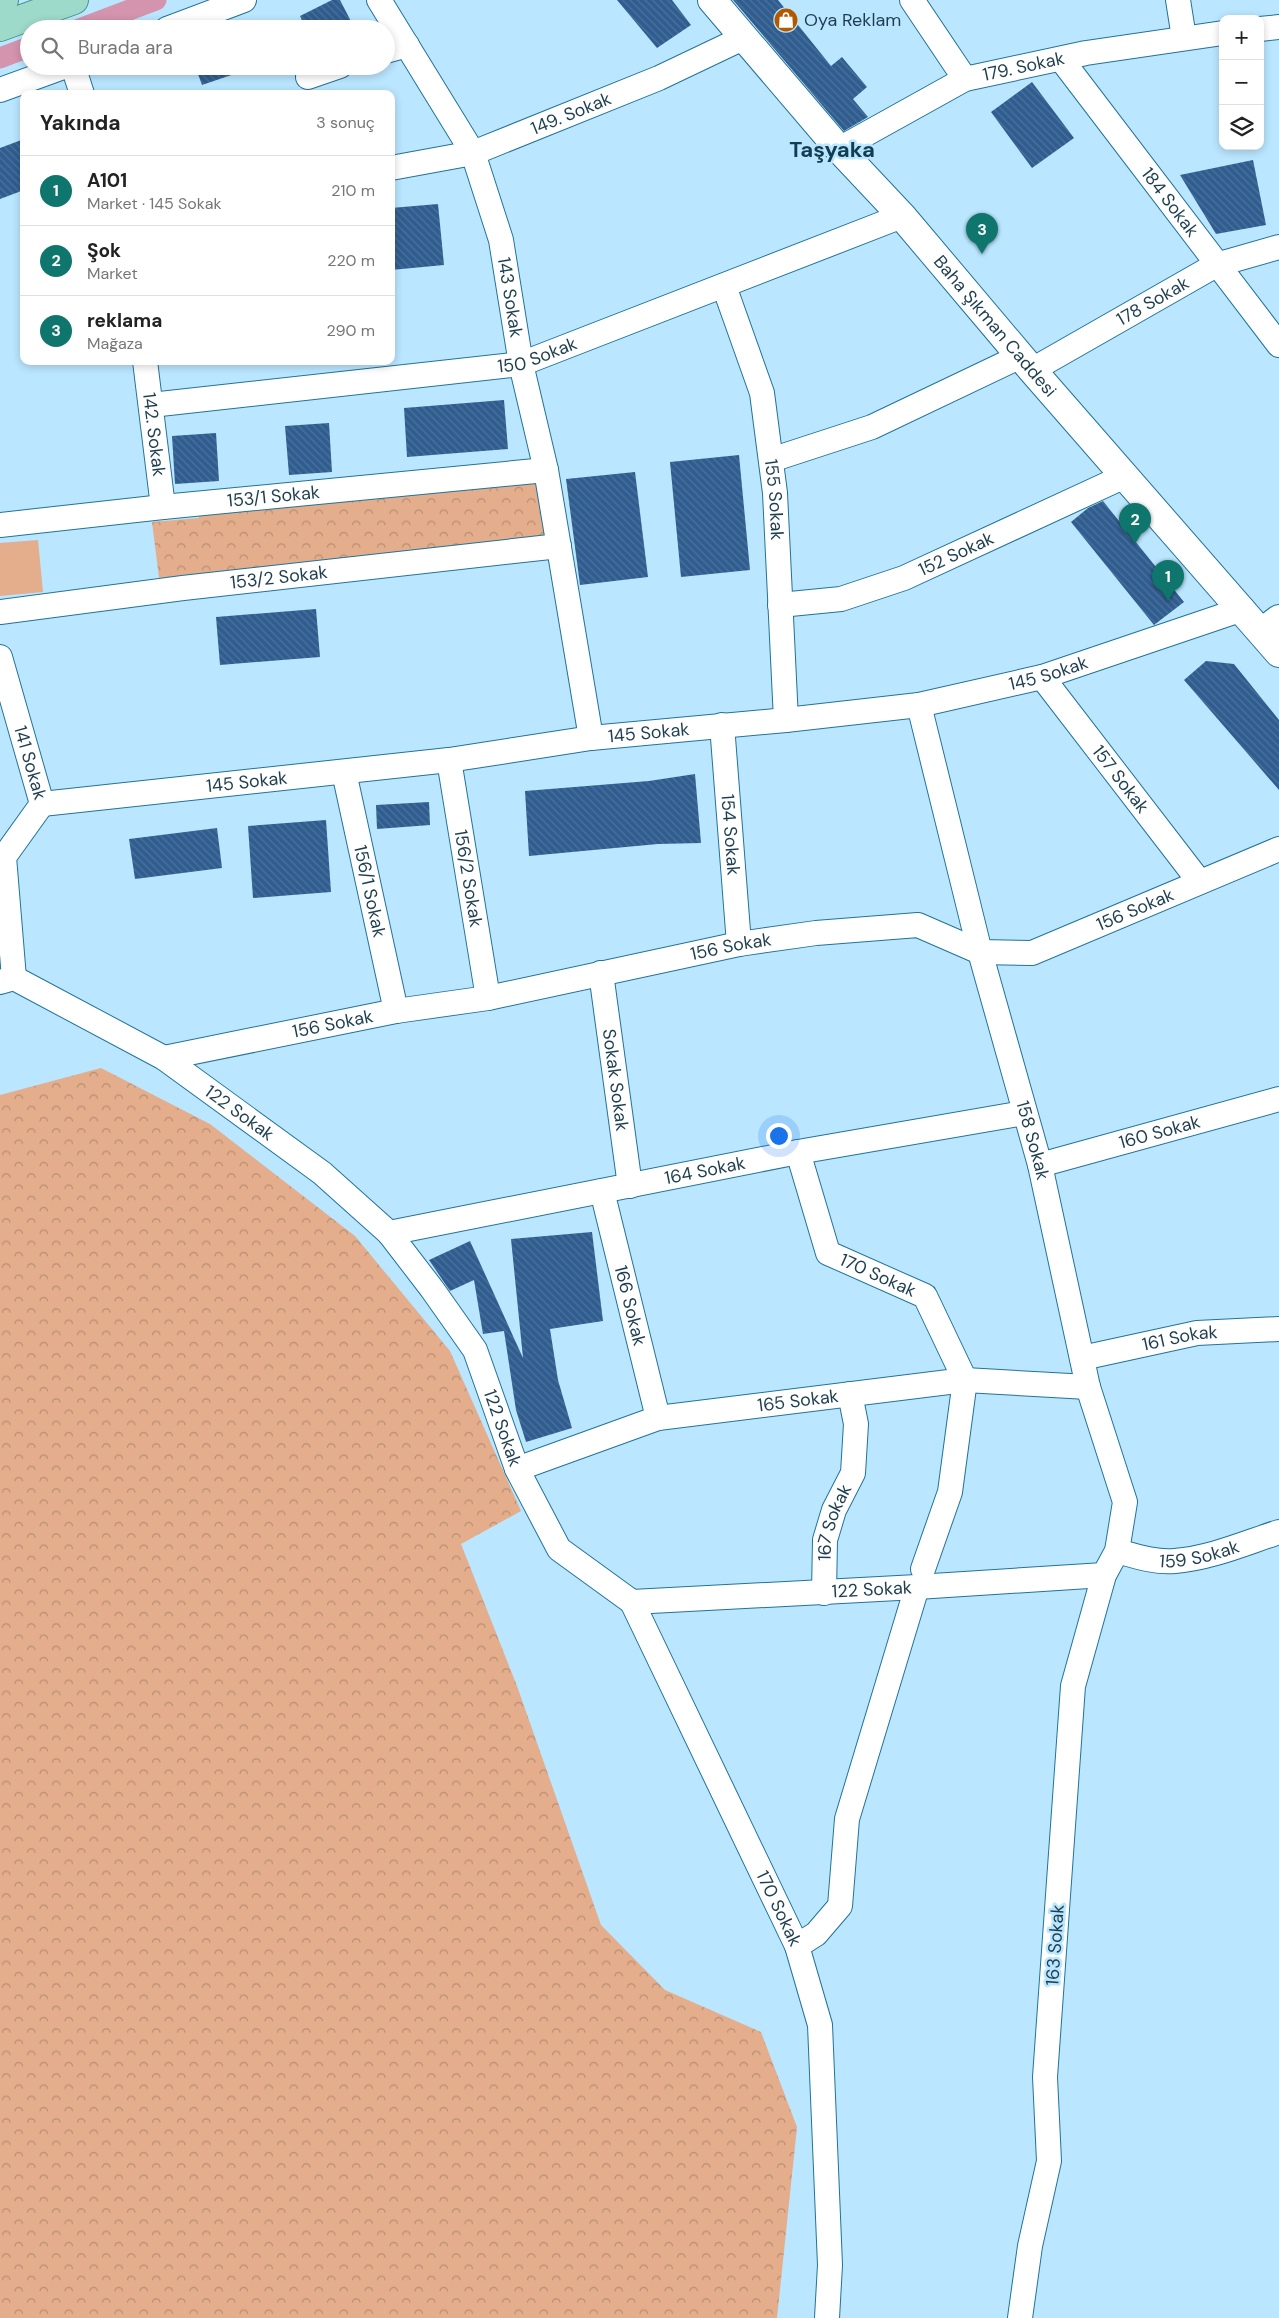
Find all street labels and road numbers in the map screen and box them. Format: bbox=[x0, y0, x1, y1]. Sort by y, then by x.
street label: 179. Sokak bbox=[980, 46, 1067, 87]
street label: 149. Sokak bbox=[527, 87, 615, 140]
street label: 184 Sokak bbox=[1136, 163, 1204, 242]
street label: Baha Şıkman Caddesi bbox=[928, 250, 1062, 402]
street label: 143 Sokak bbox=[492, 255, 529, 339]
street label: 178 Sokak bbox=[1112, 271, 1193, 331]
street label: 150 Sokak bbox=[496, 331, 580, 379]
street label: 142. Sokak bbox=[137, 391, 171, 478]
street label: 155 Sokak bbox=[759, 458, 789, 541]
street label: 153/1 Sokak bbox=[226, 480, 321, 513]
street label: 152 Sokak bbox=[914, 526, 998, 582]
street label: 153/2 Sokak bbox=[229, 560, 329, 595]
street label: 145 Sokak bbox=[1007, 650, 1091, 696]
street label: 145 Sokak bbox=[607, 717, 690, 748]
street label: 141 Sokak bbox=[8, 723, 52, 803]
street label: 157 Sokak bbox=[1087, 740, 1155, 818]
street label: 145 Sokak bbox=[205, 766, 289, 798]
street label: 154 Sokak bbox=[715, 793, 746, 876]
street label: 156/2 Sokak bbox=[449, 828, 488, 929]
street label: 156/1 Sokak bbox=[348, 843, 392, 940]
street label: 156 Sokak bbox=[1093, 883, 1177, 936]
street label: 156 Sokak bbox=[688, 928, 773, 966]
street label: 156 Sokak bbox=[290, 1004, 375, 1044]
street label: Sokak Sokak bbox=[597, 1027, 634, 1133]
street label: 122 Sokak bbox=[200, 1080, 279, 1146]
street label: 158 Sokak bbox=[1010, 1098, 1055, 1182]
street label: 160 Sokak bbox=[1116, 1109, 1203, 1155]
street label: 164 Sokak bbox=[662, 1151, 747, 1190]
street label: 170 Sokak bbox=[836, 1248, 920, 1303]
street label: 166 Sokak bbox=[609, 1263, 652, 1348]
street label: 161 Sokak bbox=[1140, 1320, 1218, 1357]
street label: 165 Sokak bbox=[756, 1384, 840, 1418]
street label: 122 Sokak bbox=[478, 1386, 527, 1470]
street label: 167 Sokak bbox=[812, 1480, 857, 1561]
street label: 159 Sokak bbox=[1158, 1535, 1242, 1573]
street label: 122 Sokak bbox=[831, 1575, 912, 1603]
street label: 170 Sokak bbox=[751, 1867, 807, 1950]
street label: 163 Sokak bbox=[1040, 1904, 1070, 1986]

